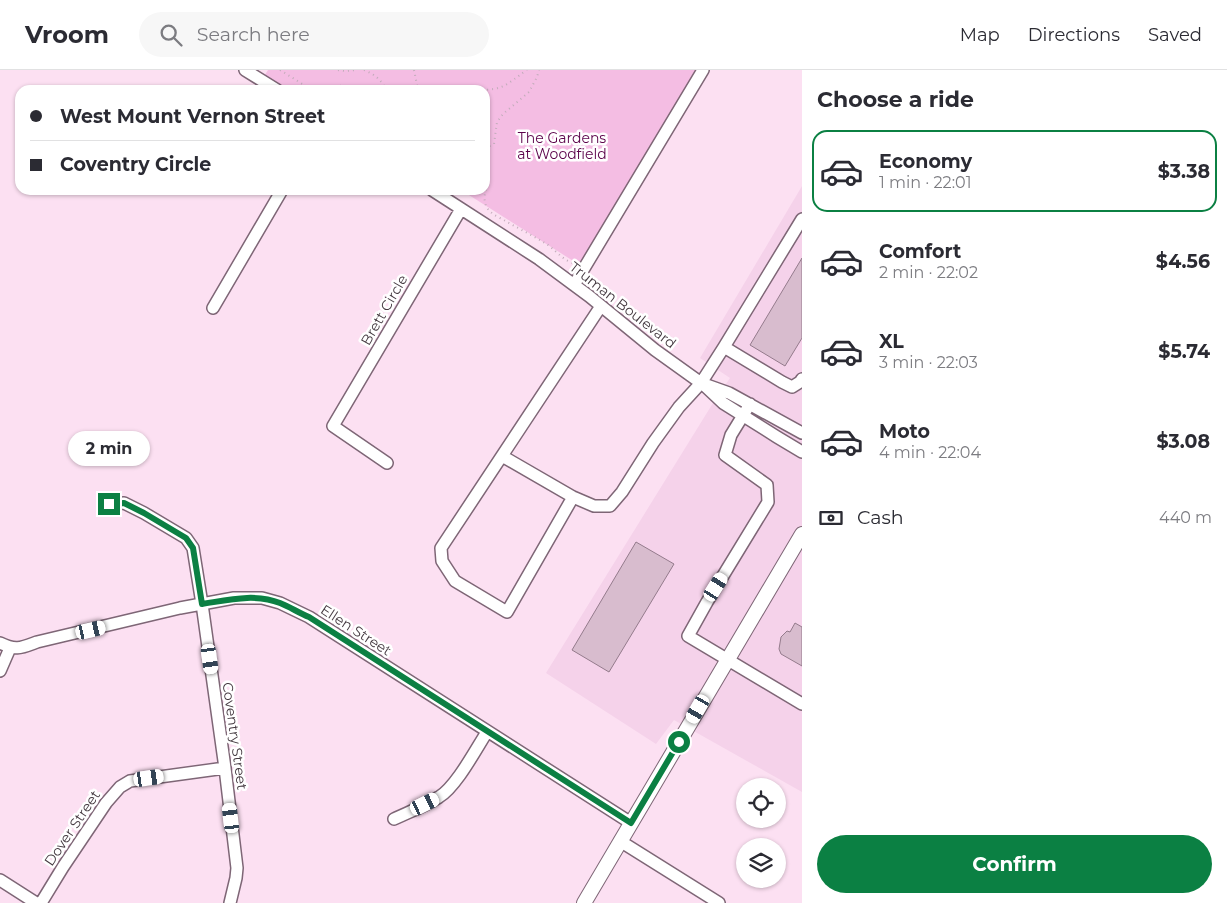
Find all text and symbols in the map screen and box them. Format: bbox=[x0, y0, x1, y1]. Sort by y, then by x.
search box bbox=[139, 12, 489, 57]
text: Vroom bbox=[25, 20, 109, 49]
icon: search bbox=[157, 21, 185, 49]
text: Search here bbox=[197, 23, 310, 46]
text: Map bbox=[960, 24, 1000, 46]
text: Directions bbox=[1028, 24, 1120, 46]
text: Saved bbox=[1148, 24, 1202, 46]
text: Choose a ride bbox=[817, 86, 974, 113]
text: West Mount Vernon Street bbox=[60, 105, 325, 128]
park label: The Gardens at Woodfield bbox=[517, 129, 607, 163]
icon: car bbox=[819, 149, 864, 194]
text: Economy bbox=[879, 150, 972, 173]
text: Coventry Circle bbox=[60, 153, 211, 176]
text: $3.38 bbox=[1158, 160, 1210, 183]
text: 1 min · 22:01 bbox=[879, 173, 971, 192]
icon: car bbox=[819, 239, 864, 284]
text: Comfort bbox=[879, 240, 961, 263]
text: $4.56 bbox=[1156, 250, 1210, 273]
street label: Truman Boulevard bbox=[566, 258, 680, 352]
text: 2 min · 22:02 bbox=[879, 263, 978, 282]
street label: Brett Circle bbox=[357, 272, 411, 348]
icon: car bbox=[819, 329, 864, 374]
text: XL bbox=[879, 330, 904, 353]
text: $5.74 bbox=[1158, 340, 1210, 363]
text: 3 min · 22:03 bbox=[879, 353, 978, 372]
icon: car bbox=[819, 419, 864, 464]
text: Moto bbox=[879, 420, 930, 443]
text: $3.08 bbox=[1157, 430, 1210, 453]
callout: 2 min bbox=[68, 432, 150, 466]
text: 2 min bbox=[86, 439, 132, 458]
text: 4 min · 22:04 bbox=[879, 443, 981, 462]
route end bbox=[98, 493, 120, 515]
icon: cash bbox=[817, 504, 845, 532]
text: Cash bbox=[857, 506, 904, 529]
text: 440 m bbox=[1159, 508, 1212, 527]
car bbox=[701, 570, 730, 604]
street label: Ellen Street bbox=[317, 600, 395, 660]
car bbox=[74, 619, 107, 641]
car bbox=[200, 643, 219, 675]
street label: Coventry Street bbox=[219, 681, 251, 791]
car bbox=[684, 692, 711, 726]
route start bbox=[668, 731, 690, 753]
car bbox=[133, 768, 164, 788]
map controls bbox=[736, 778, 786, 888]
button: locate bbox=[736, 778, 786, 828]
street label: Dover Street bbox=[40, 786, 104, 869]
car bbox=[408, 791, 441, 817]
car bbox=[221, 802, 240, 834]
button: Confirm bbox=[817, 835, 1212, 893]
button: layers bbox=[736, 838, 786, 888]

